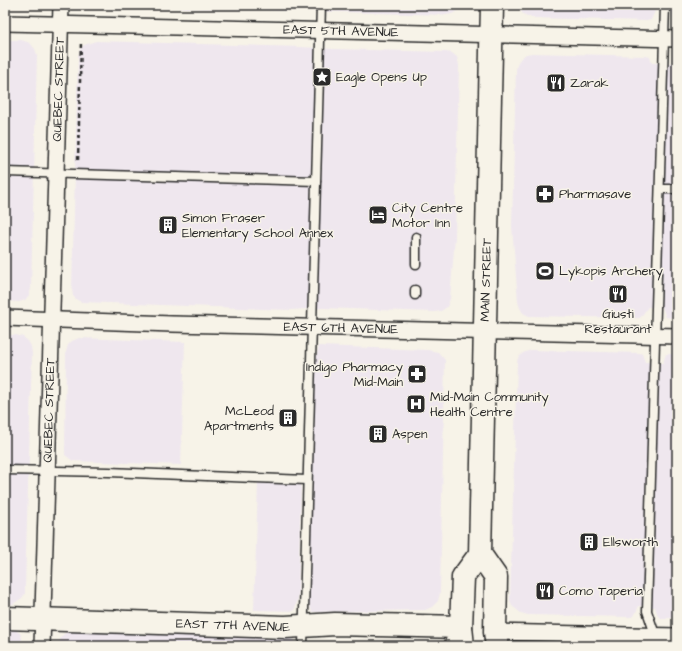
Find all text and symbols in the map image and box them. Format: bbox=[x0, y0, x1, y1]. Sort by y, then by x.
street label: EAST 5TH AVENUE bbox=[283, 21, 399, 41]
street label: QUEBEC STREET bbox=[48, 36, 69, 142]
place icon: Eagle Opens Up bbox=[311, 66, 333, 88]
place label: Eagle Opens Up bbox=[336, 68, 427, 87]
restaurant icon: Zarak bbox=[545, 72, 567, 94]
place label: Zarak bbox=[570, 74, 609, 92]
pharmacy icon: Pharmasave bbox=[534, 183, 556, 205]
place label: Pharmasave bbox=[559, 185, 631, 203]
place label: City Centre Motor Inn bbox=[392, 199, 463, 232]
hotel icon: City Centre Motor Inn bbox=[367, 204, 389, 226]
place label: Simon Fraser Elementary School Annex bbox=[182, 209, 334, 243]
building icon: Simon Fraser Elementary School Annex bbox=[157, 214, 179, 236]
street label: MAIN STREET bbox=[476, 237, 496, 322]
sports icon: Lykopis Archery bbox=[534, 260, 556, 282]
place label: Lykopis Archery bbox=[559, 262, 663, 281]
restaurant icon: Giusti Restaurant bbox=[607, 283, 629, 305]
place label: Giusti Restaurant bbox=[585, 305, 652, 338]
street label: EAST 6TH AVENUE bbox=[283, 318, 399, 338]
street label: QUEBEC STREET bbox=[38, 356, 60, 463]
place label: Indigo Pharmacy Mid-Main bbox=[306, 358, 403, 391]
pharmacy icon: Indigo Pharmacy Mid-Main bbox=[406, 363, 428, 385]
place label: Mid-Main Community Health Centre bbox=[430, 388, 549, 421]
hospital icon: Mid-Main Community Health Centre bbox=[405, 393, 427, 415]
place label: McLeod Apartments bbox=[204, 402, 274, 435]
building icon: McLeod Apartments bbox=[277, 407, 299, 429]
building icon: Aspen bbox=[367, 423, 389, 445]
place label: Aspen bbox=[392, 425, 428, 443]
building icon: Ellsworth bbox=[578, 531, 600, 553]
place label: Ellsworth bbox=[603, 533, 659, 551]
restaurant icon: Como Taperia bbox=[534, 580, 556, 602]
place label: Como Taperia bbox=[559, 582, 643, 600]
street label: EAST 7TH AVENUE bbox=[175, 614, 291, 636]

